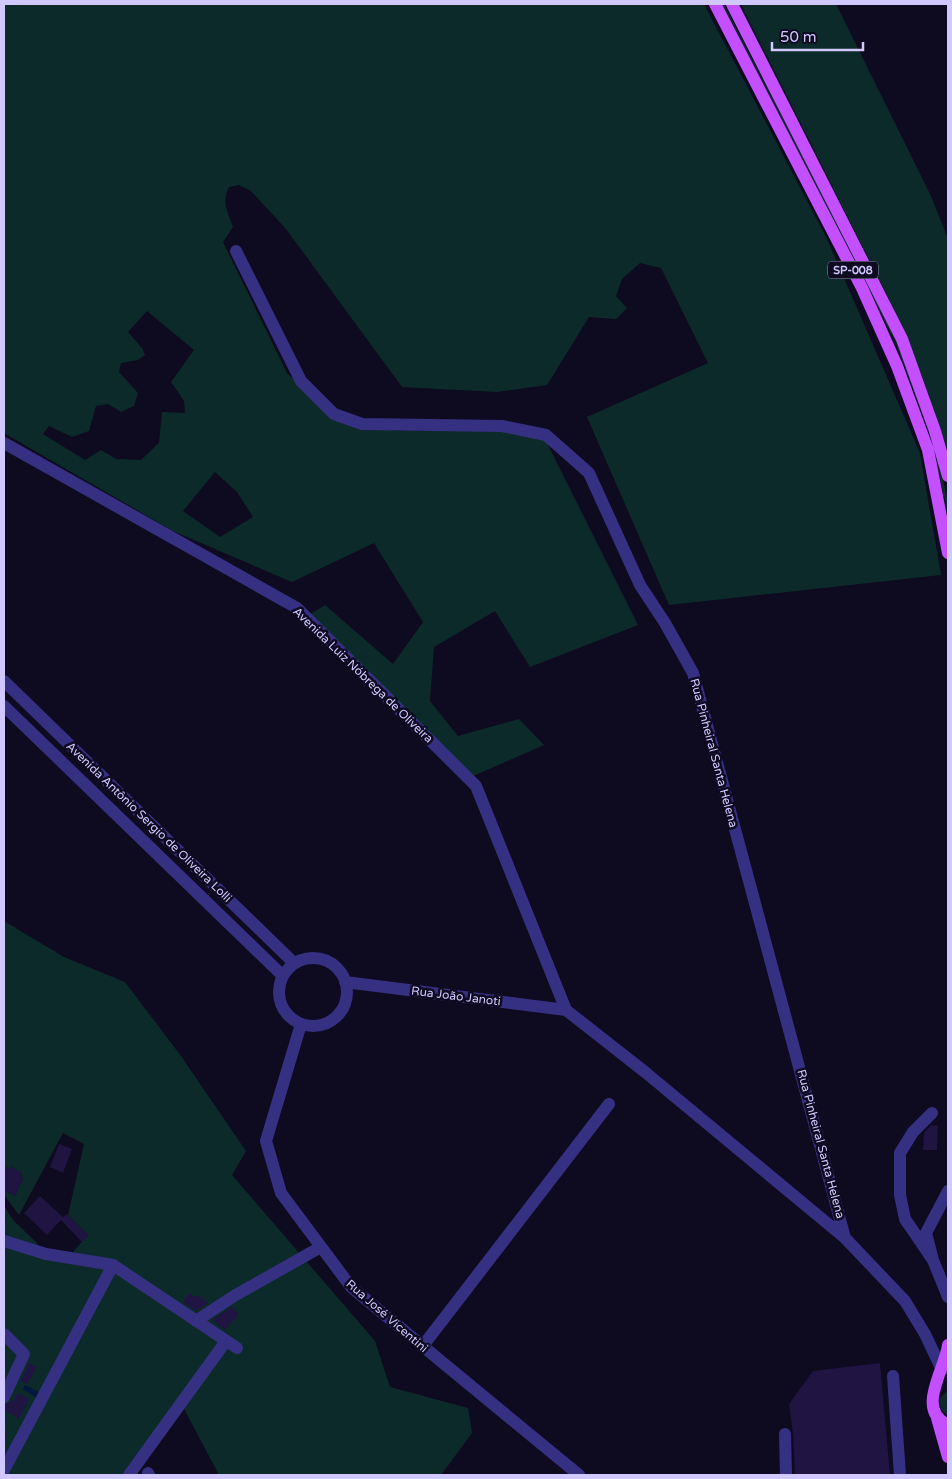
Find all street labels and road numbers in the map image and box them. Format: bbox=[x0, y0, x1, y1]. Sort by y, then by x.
road number: SP-008 bbox=[828, 262, 878, 278]
street label: Avenida Luiz Nóbrega de Oliveira bbox=[290, 604, 436, 746]
street label: Rua Pinheiral Santa Helena bbox=[687, 677, 741, 829]
street label: Avenida Antônio Sergio de Oliveira Lolli bbox=[63, 739, 235, 905]
street label: Rua João Janoti bbox=[410, 984, 502, 1008]
street label: Rua Pinheiral Santa Helena bbox=[794, 1068, 848, 1220]
street label: Rua José Vicentini bbox=[343, 1277, 431, 1355]

